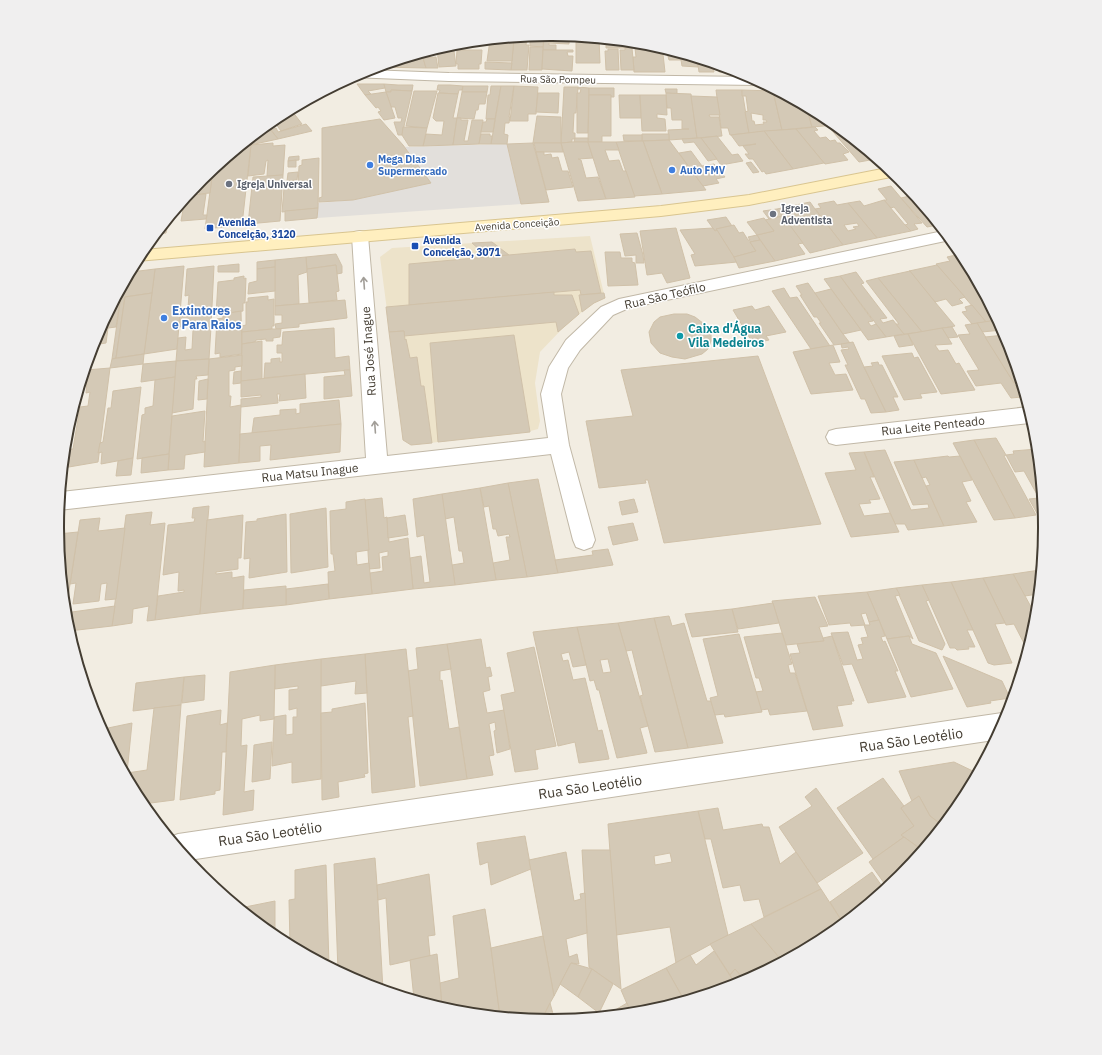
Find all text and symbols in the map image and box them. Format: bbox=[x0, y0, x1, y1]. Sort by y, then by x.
street label: Rua São Pompeu bbox=[520, 72, 596, 87]
place label: Mega Dias Supermercado bbox=[378, 153, 447, 178]
marker: Mega Dias Supermercado bbox=[365, 160, 375, 170]
place label: Auto FMV bbox=[680, 164, 726, 177]
marker: Auto FMV bbox=[667, 165, 677, 175]
place label: Igreja Universal bbox=[237, 178, 312, 191]
marker: Igreja Universal bbox=[224, 179, 234, 189]
place label: Igreja Adventista bbox=[781, 202, 832, 227]
marker: Igreja Adventista bbox=[768, 209, 778, 219]
street label: Avenida Conceição bbox=[474, 215, 560, 234]
place label: Avenida Conceição, 3120 bbox=[218, 216, 296, 241]
marker: Avenida Conceição, 3120 bbox=[205, 223, 215, 233]
place label: Avenida Conceição, 3071 bbox=[423, 234, 501, 259]
marker: Avenida Conceição, 3071 bbox=[410, 241, 420, 251]
one-way arrow bbox=[360, 277, 367, 290]
street label: Rua São Teófilo bbox=[623, 279, 707, 312]
place label: Extintores e Para Raios bbox=[172, 303, 241, 332]
street label: Rua José Inague bbox=[358, 305, 379, 396]
marker: Extintores e Para Raios bbox=[159, 313, 169, 323]
place label: Caixa d'Água Vila Medeiros bbox=[688, 320, 764, 350]
marker: Caixa d'Água Vila Medeiros bbox=[675, 331, 685, 341]
street label: Rua Leite Penteado bbox=[880, 413, 986, 438]
one-way arrow bbox=[371, 421, 378, 434]
street label: Rua Matsu Inague bbox=[261, 460, 360, 485]
street label: Rua São Leotélio bbox=[858, 724, 964, 756]
street label: Rua São Leotélio bbox=[537, 771, 643, 803]
street label: Rua São Leotélio bbox=[217, 818, 323, 850]

